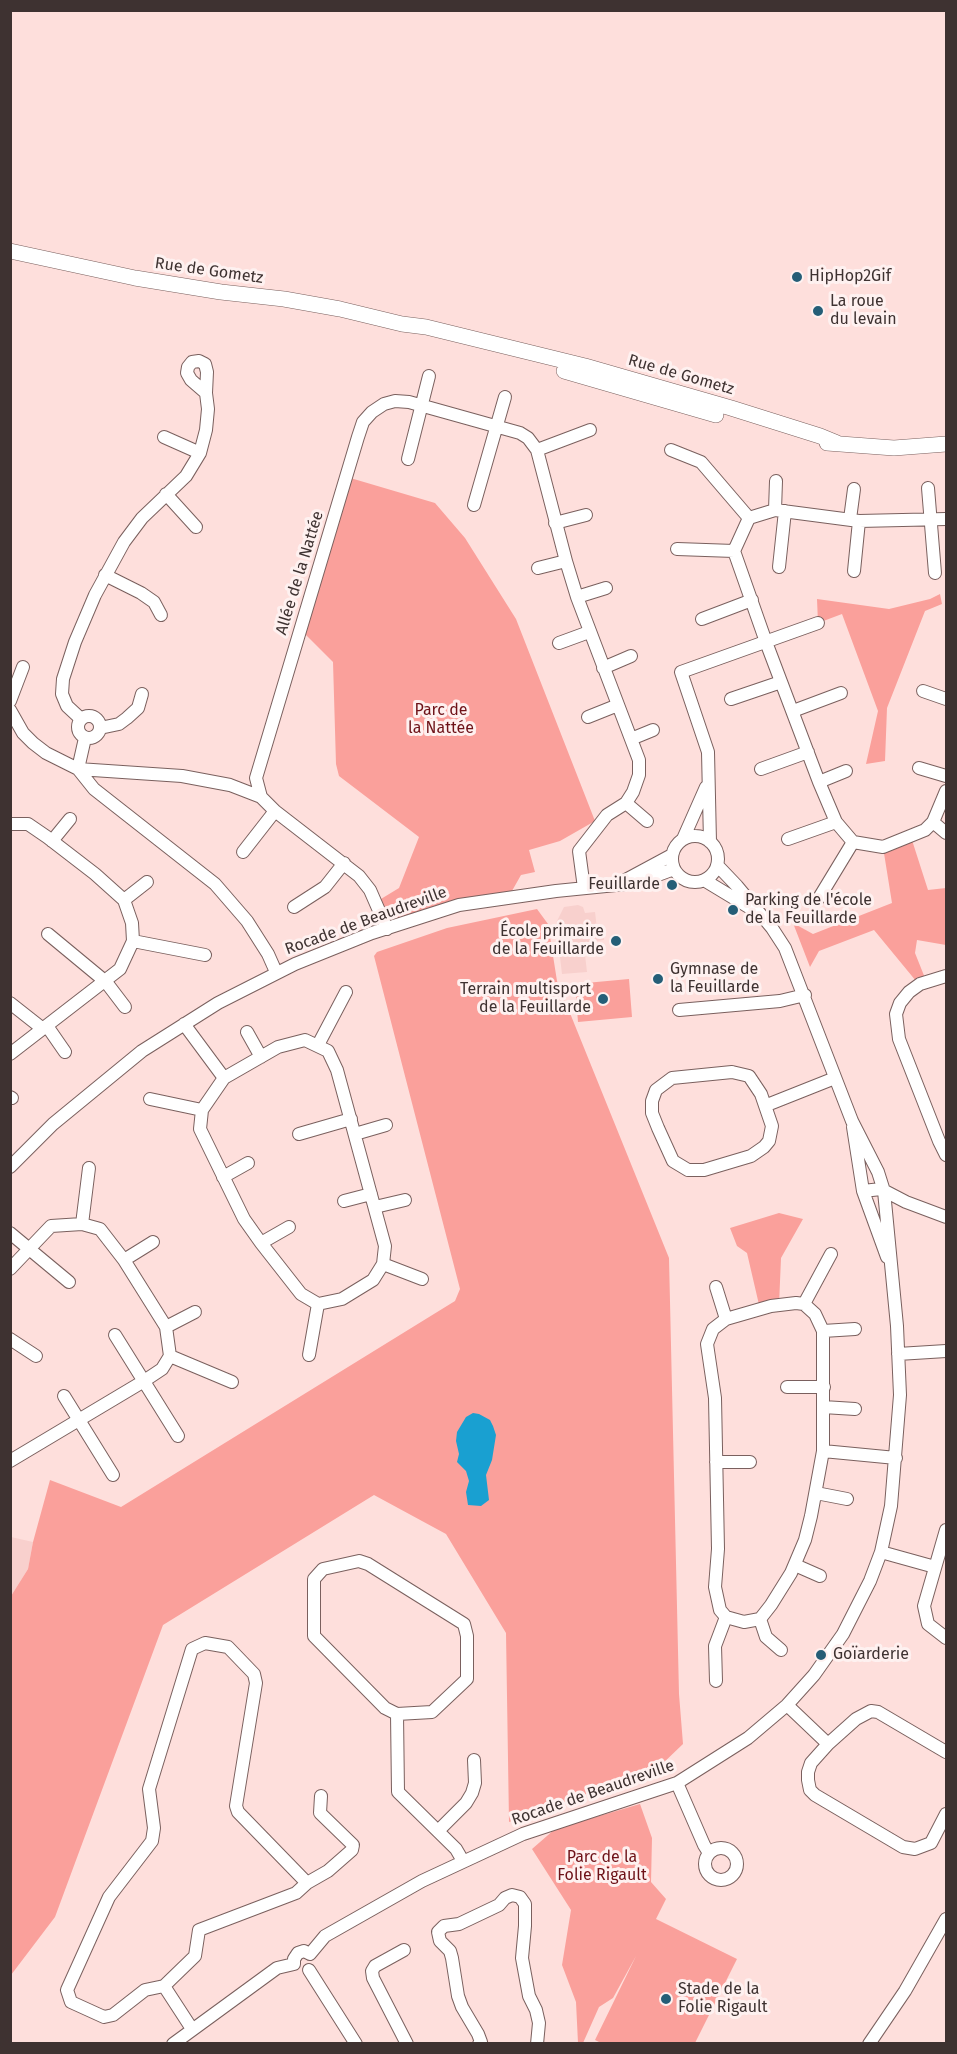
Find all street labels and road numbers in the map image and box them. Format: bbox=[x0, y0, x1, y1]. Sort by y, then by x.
street label: Rue de Gometz bbox=[154, 254, 264, 288]
street label: Rue de Gometz bbox=[626, 351, 736, 399]
street label: Allée de la Nattée bbox=[272, 509, 328, 637]
street label: Rocade de Beaudreville bbox=[283, 883, 449, 959]
street label: Rocade de Beaudreville bbox=[509, 1756, 677, 1830]

